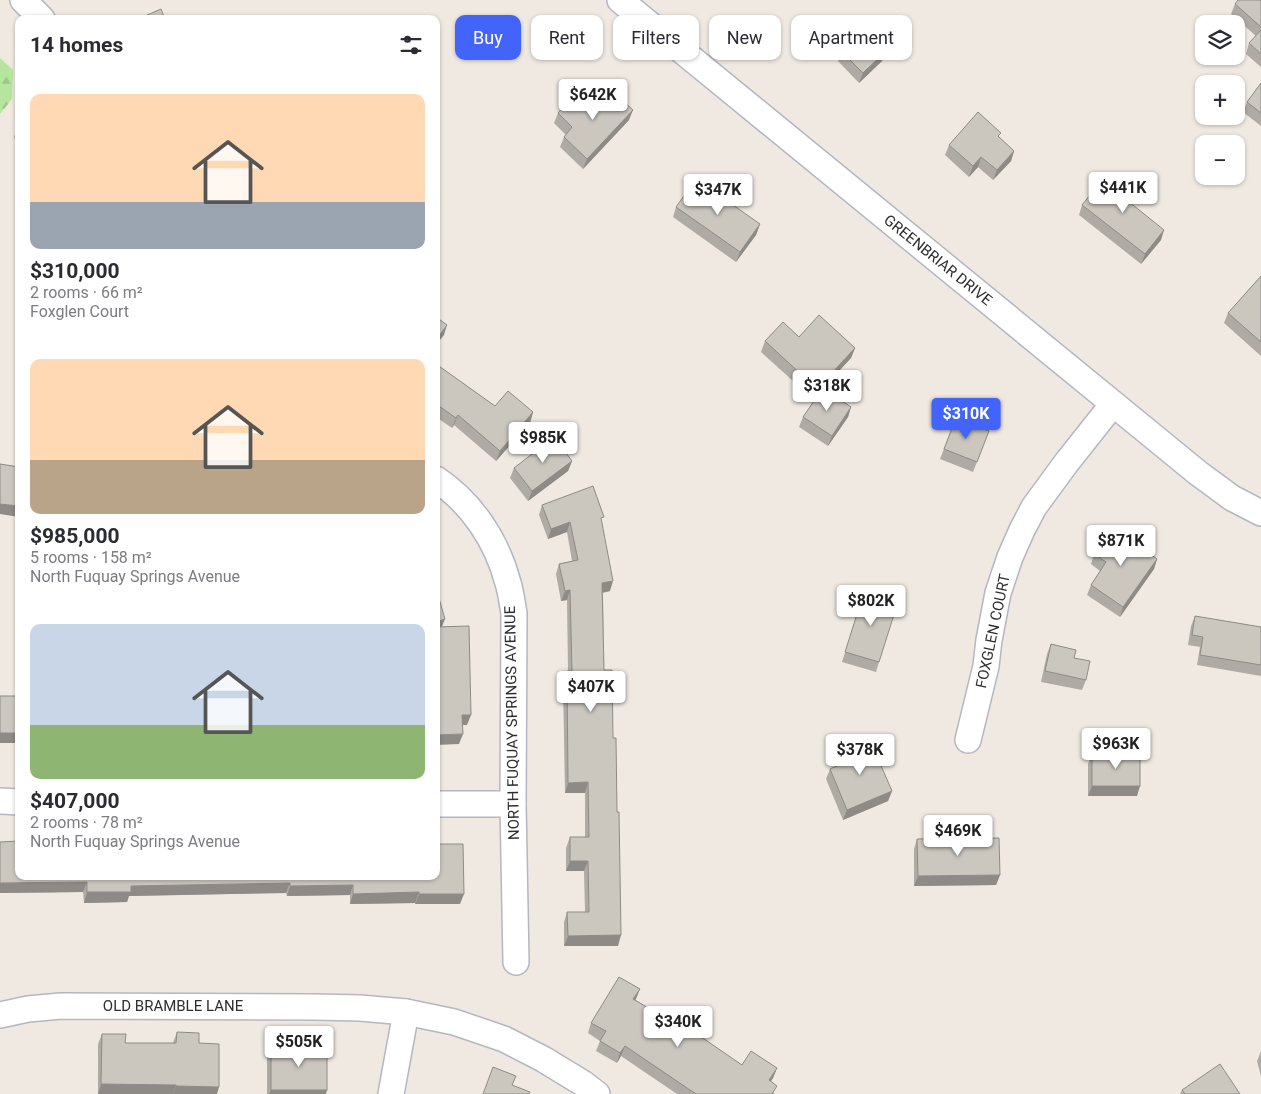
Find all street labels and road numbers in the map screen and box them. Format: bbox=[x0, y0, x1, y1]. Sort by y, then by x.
street label: GREENBRIAR DRIVE bbox=[880, 211, 996, 309]
street label: FOXGLEN COURT bbox=[972, 572, 1014, 690]
street label: NORTH FUQUAY SPRINGS AVENUE bbox=[501, 605, 523, 840]
street label: OLD BRAMBLE LANE bbox=[103, 997, 244, 1015]

